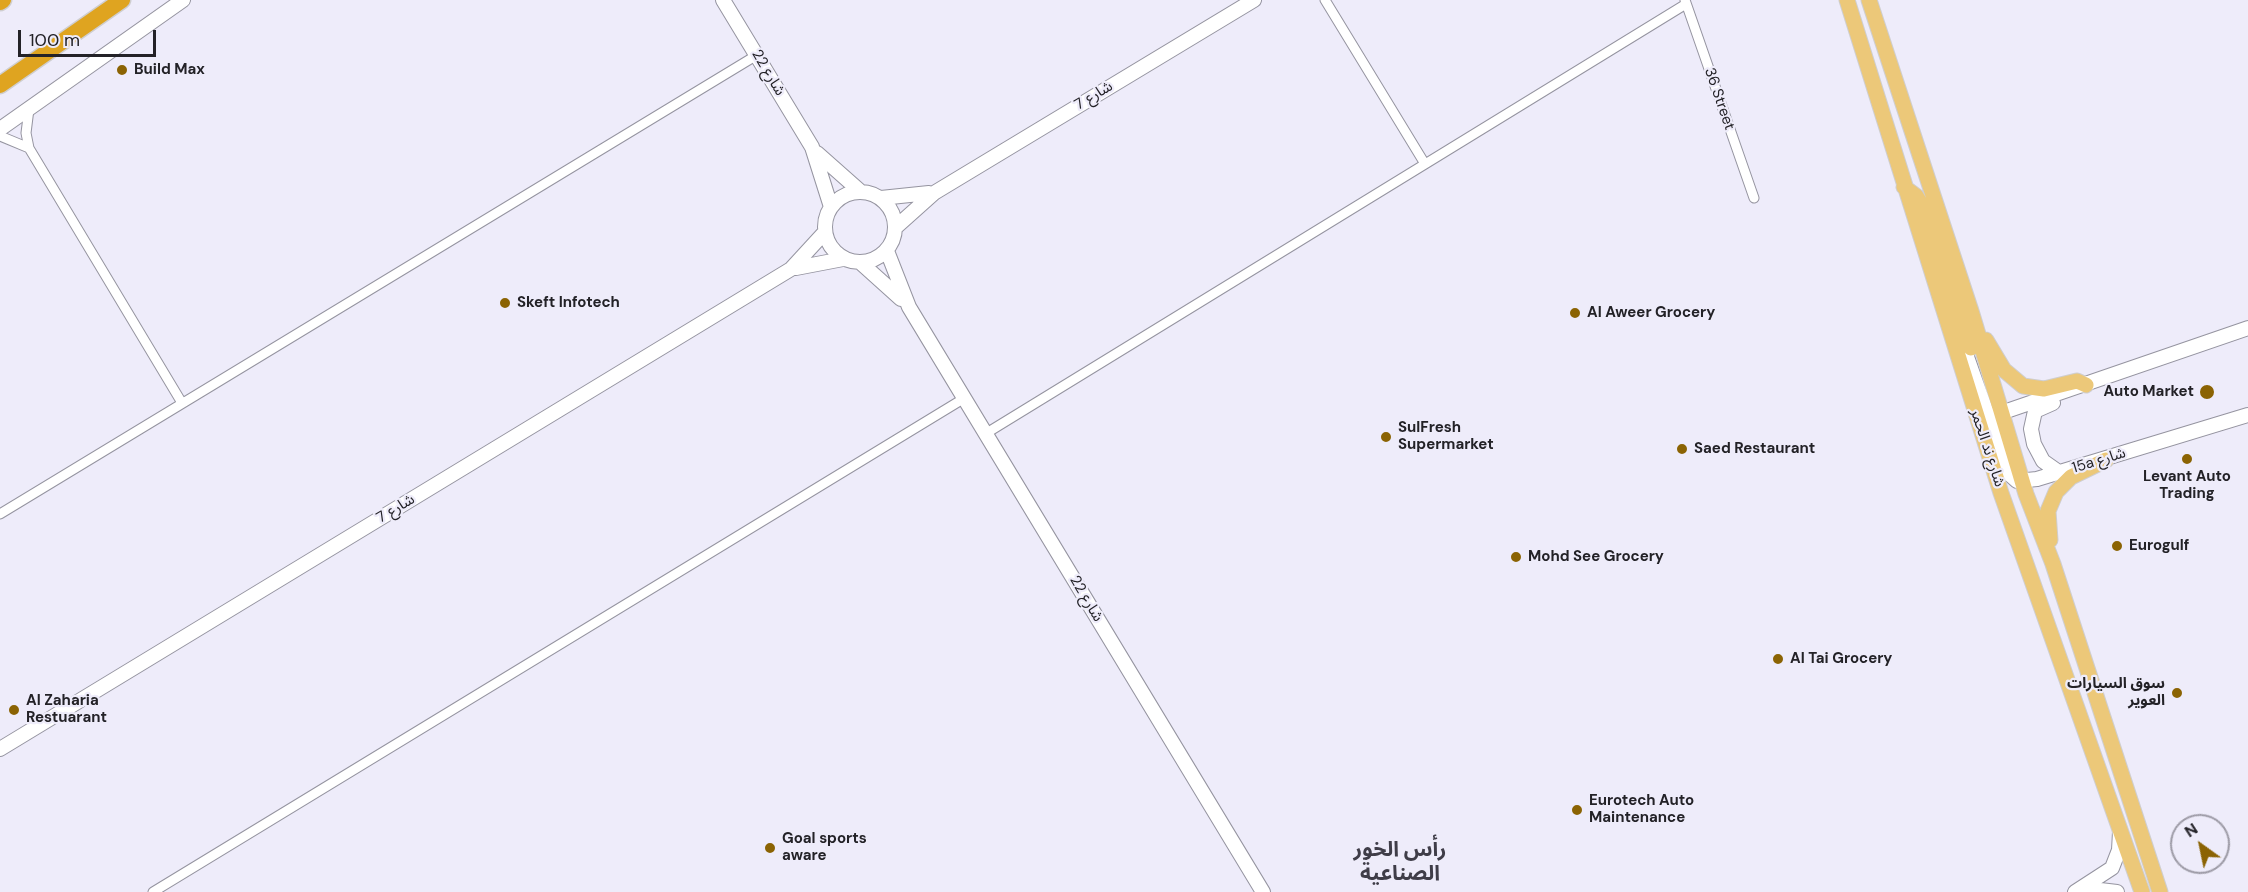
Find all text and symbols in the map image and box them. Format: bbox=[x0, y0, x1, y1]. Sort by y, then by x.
scale bar bbox=[21, 18, 159, 56]
text: 100 m bbox=[29, 28, 80, 52]
street label: شارع 22 bbox=[747, 47, 789, 99]
place label: Build Max bbox=[134, 61, 205, 79]
marker: Build Max bbox=[115, 63, 129, 77]
street label: 36 Street bbox=[1700, 65, 1738, 133]
street label: شارع 7 bbox=[1072, 78, 1116, 114]
place label: Skeft Infotech bbox=[517, 294, 620, 312]
marker: Skeft Infotech bbox=[498, 296, 512, 310]
place label: Al Aweer Grocery bbox=[1587, 304, 1715, 322]
marker: Al Aweer Grocery bbox=[1568, 306, 1582, 320]
place label: Auto Market bbox=[2104, 383, 2194, 401]
marker: Auto Market bbox=[2198, 383, 2216, 401]
street label: شارع ند الحمر bbox=[1966, 407, 2008, 489]
place label: SulFresh Supermarket bbox=[1398, 419, 1494, 454]
marker: SulFresh Supermarket bbox=[1379, 430, 1393, 444]
place label: Saed Restaurant bbox=[1694, 440, 1815, 458]
marker: Saed Restaurant bbox=[1675, 442, 1689, 456]
street label: 15a شارع bbox=[2070, 444, 2128, 478]
marker: Levant Auto Trading bbox=[2180, 452, 2194, 466]
place label: Levant Auto Trading bbox=[2143, 468, 2231, 503]
street label: شارع 7 bbox=[374, 491, 418, 527]
place label: Eurogulf bbox=[2129, 537, 2189, 555]
marker: Eurogulf bbox=[2110, 539, 2124, 553]
place label: Mohd See Grocery bbox=[1528, 548, 1664, 566]
marker: Mohd See Grocery bbox=[1509, 550, 1523, 564]
street label: شارع 22 bbox=[1065, 573, 1107, 625]
place label: Al Tai Grocery bbox=[1790, 650, 1892, 668]
marker: Al Tai Grocery bbox=[1771, 652, 1785, 666]
place label: سوق السيارات العوير bbox=[2067, 675, 2165, 710]
marker: سوق السيارات العوير bbox=[2170, 686, 2184, 700]
place label: Al Zaharia Restuarant bbox=[26, 692, 107, 727]
marker: Al Zaharia Restuarant bbox=[7, 703, 21, 717]
place label: Eurotech Auto Maintenance bbox=[1589, 792, 1694, 827]
marker: Eurotech Auto Maintenance bbox=[1570, 803, 1584, 817]
north arrow bbox=[2170, 814, 2230, 874]
text: N bbox=[2180, 818, 2202, 842]
place label: Goal sports aware bbox=[782, 830, 867, 865]
district label: رأس الخور الصناعية bbox=[1354, 837, 1446, 887]
marker: Goal sports aware bbox=[763, 841, 777, 855]

